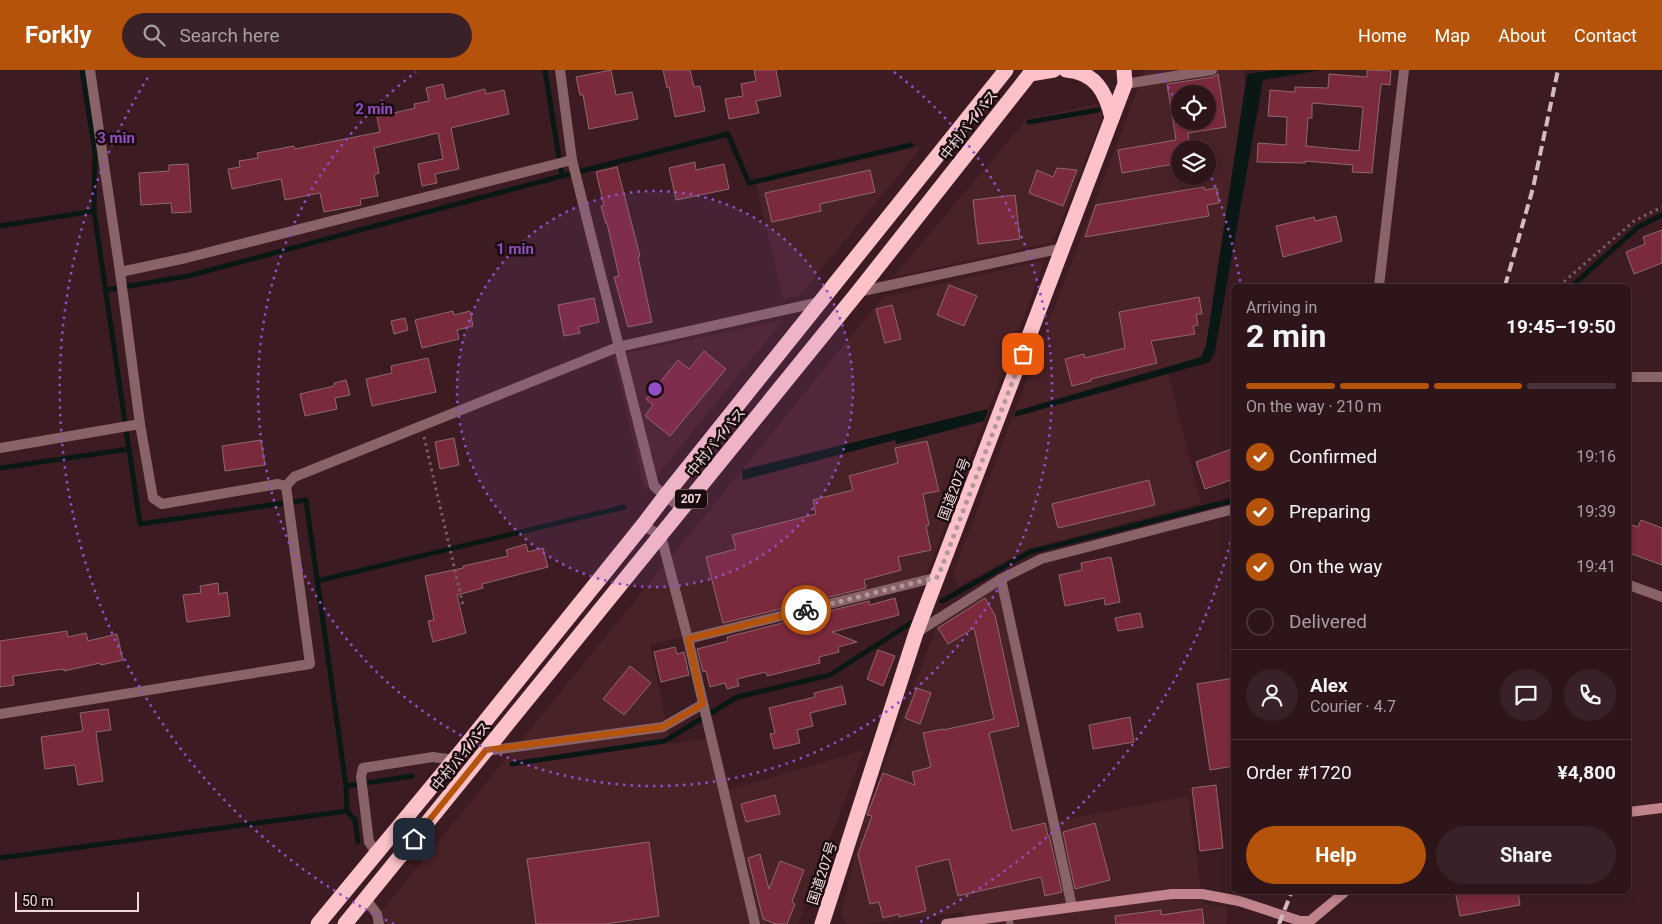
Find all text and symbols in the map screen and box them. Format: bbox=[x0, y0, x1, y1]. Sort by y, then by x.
search box bbox=[122, 13, 472, 58]
text: Forkly bbox=[25, 21, 92, 49]
icon: search bbox=[140, 21, 168, 49]
text: Search here bbox=[180, 24, 279, 47]
text: Home bbox=[1358, 25, 1407, 46]
text: Map bbox=[1435, 25, 1470, 46]
text: About bbox=[1498, 25, 1546, 46]
text: Contact bbox=[1574, 25, 1637, 46]
map controls bbox=[1171, 85, 1216, 185]
button: locate bbox=[1171, 85, 1216, 130]
street label: 中村バイパス bbox=[937, 87, 1001, 163]
text: 2 min bbox=[355, 100, 393, 118]
text: 3 min bbox=[97, 129, 135, 147]
button: layers bbox=[1171, 140, 1216, 185]
text: 1 min bbox=[496, 240, 534, 258]
text: Arriving in bbox=[1246, 298, 1317, 317]
text: 19:45–19:50 bbox=[1506, 315, 1616, 338]
text: 2 min bbox=[1246, 317, 1326, 355]
pin bbox=[1002, 333, 1044, 375]
icon: bag bbox=[1009, 340, 1037, 368]
centre of rings bbox=[646, 380, 664, 398]
text: On the way · 210 m bbox=[1246, 397, 1382, 416]
street label: 中村バイパス bbox=[683, 404, 749, 480]
icon: check bbox=[1246, 443, 1274, 471]
text: Confirmed bbox=[1289, 445, 1377, 468]
text: 19:16 bbox=[1576, 447, 1616, 466]
street label: 国道207号 bbox=[935, 456, 973, 522]
road number: 207 bbox=[675, 489, 707, 508]
icon: check bbox=[1246, 498, 1274, 526]
text: Preparing bbox=[1289, 500, 1371, 523]
text: 19:39 bbox=[1576, 502, 1616, 521]
icon: check bbox=[1246, 553, 1274, 581]
text: On the way bbox=[1289, 555, 1382, 578]
text: 19:41 bbox=[1576, 557, 1616, 576]
courier bbox=[781, 585, 831, 635]
icon: bike bbox=[792, 596, 820, 624]
text: Delivered bbox=[1289, 610, 1367, 633]
button: person bbox=[1246, 669, 1298, 721]
button: chat bbox=[1500, 669, 1552, 721]
button: phone bbox=[1564, 669, 1616, 721]
text: Alex bbox=[1310, 674, 1348, 697]
text: Courier · 4.7 bbox=[1310, 697, 1396, 716]
street label: 中村バイパス bbox=[428, 718, 494, 794]
text: Order #1720 bbox=[1246, 761, 1352, 784]
text: ¥4,800 bbox=[1558, 761, 1616, 784]
pin bbox=[393, 818, 435, 860]
icon: home bbox=[400, 825, 428, 853]
button: Help bbox=[1246, 826, 1426, 884]
button: Share bbox=[1436, 826, 1616, 884]
street label: 国道207号 bbox=[804, 839, 840, 907]
scale bar bbox=[15, 889, 139, 912]
text: 50 m bbox=[22, 893, 54, 909]

